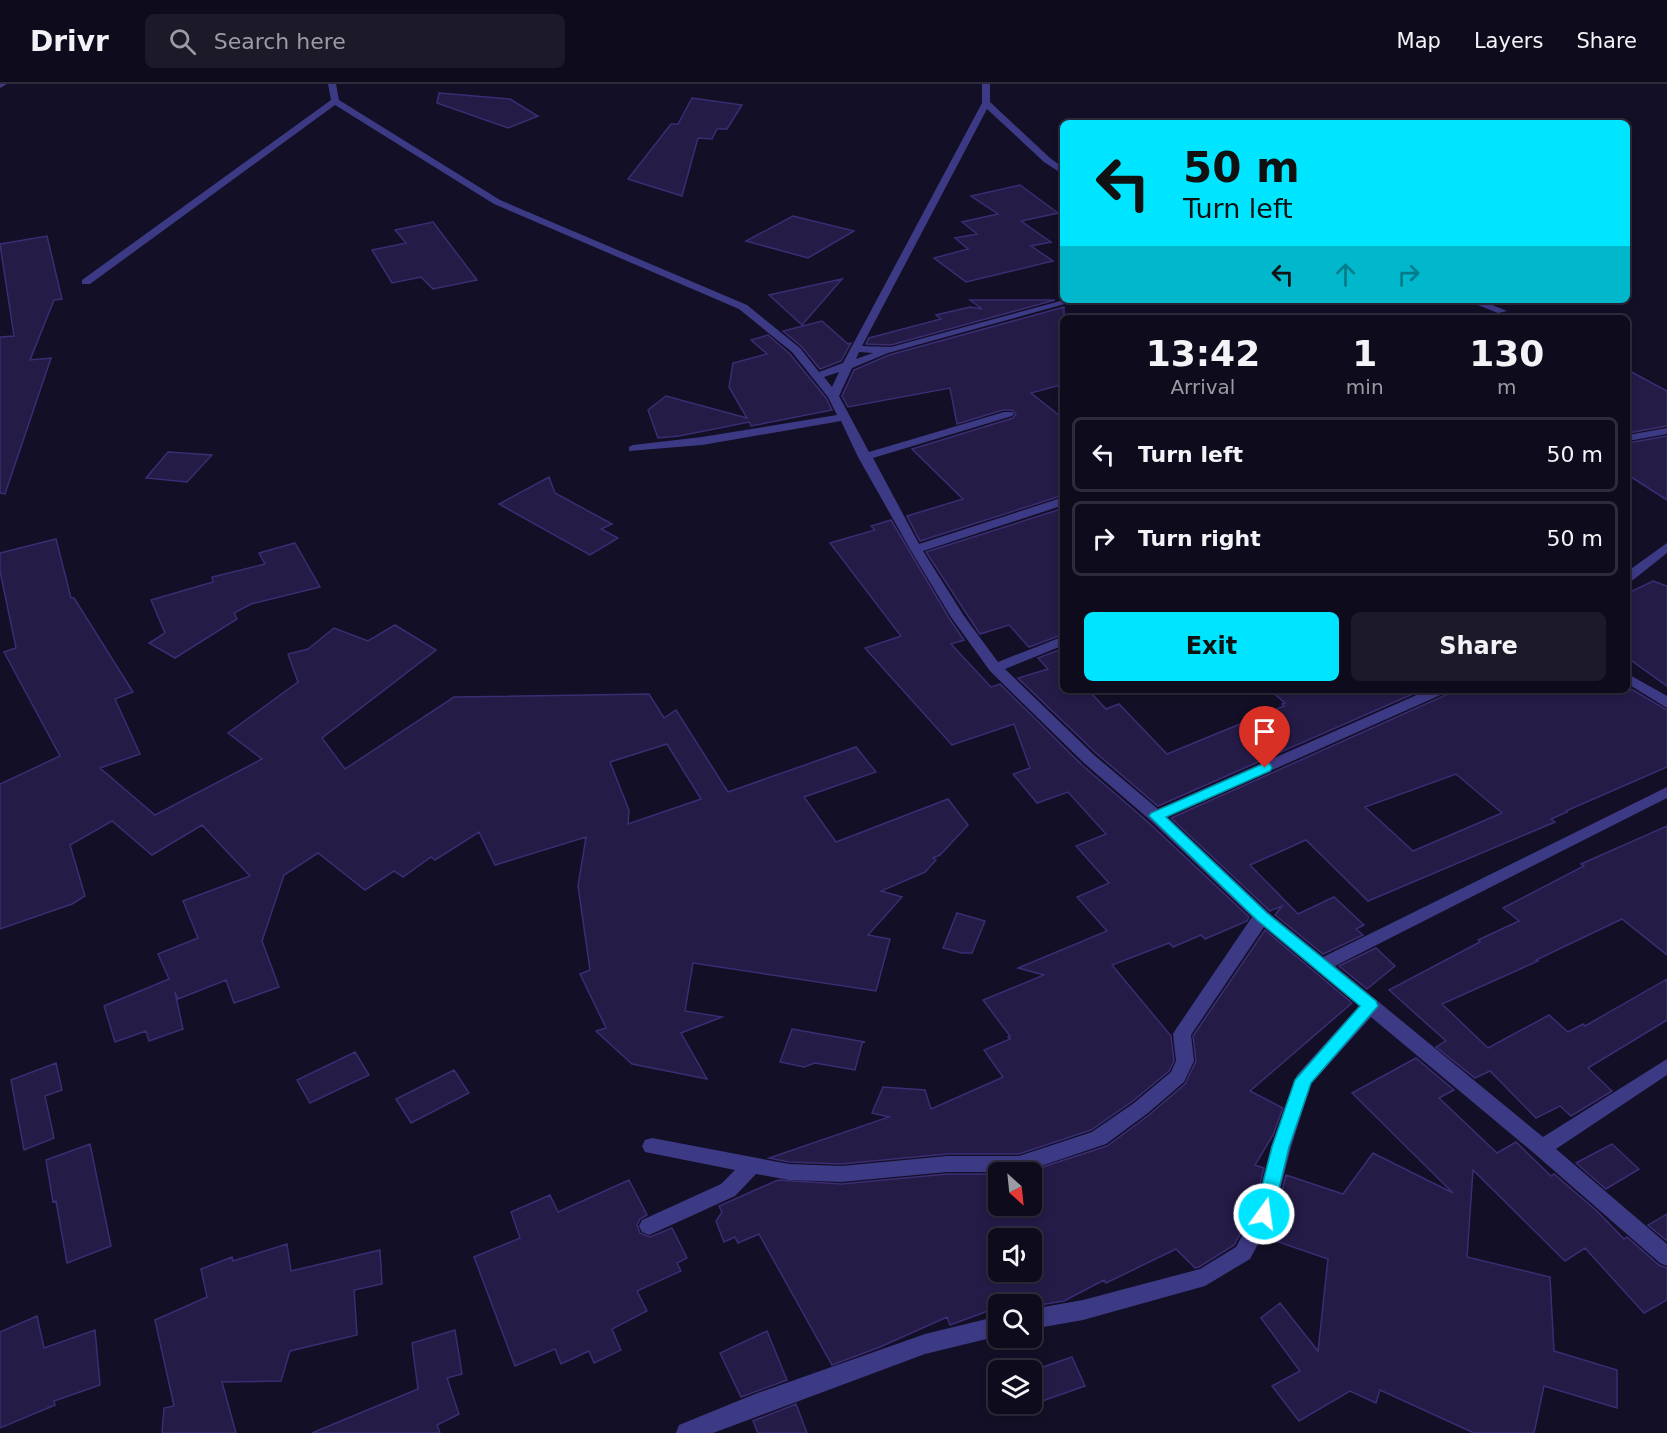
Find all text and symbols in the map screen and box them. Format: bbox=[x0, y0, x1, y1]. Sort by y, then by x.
search box bbox=[145, 14, 565, 68]
text: Drivr bbox=[30, 25, 109, 58]
icon: search bbox=[166, 25, 199, 58]
text: Search here bbox=[214, 29, 346, 54]
text: Map bbox=[1397, 29, 1441, 53]
text: Layers bbox=[1474, 29, 1543, 53]
text: Share bbox=[1576, 29, 1637, 53]
text: 50 m bbox=[1183, 143, 1300, 192]
icon: left bbox=[1084, 144, 1162, 222]
text: Turn left bbox=[1183, 193, 1293, 224]
icon: left bbox=[1266, 258, 1299, 291]
icon: ahead bbox=[1329, 258, 1362, 291]
icon: right bbox=[1392, 258, 1425, 291]
text: 13:42 bbox=[1146, 333, 1260, 374]
text: 1 bbox=[1352, 333, 1377, 374]
text: 130 bbox=[1469, 333, 1544, 374]
text: Arrival bbox=[1170, 375, 1235, 399]
text: min bbox=[1346, 375, 1384, 399]
text: m bbox=[1497, 375, 1517, 399]
icon: left bbox=[1087, 438, 1120, 471]
text: Turn left bbox=[1138, 442, 1243, 467]
text: 50 m bbox=[1547, 442, 1603, 467]
icon: right bbox=[1087, 522, 1120, 555]
text: Turn right bbox=[1138, 526, 1261, 551]
text: 50 m bbox=[1547, 526, 1603, 551]
button: Exit bbox=[1084, 612, 1339, 681]
button: Share bbox=[1351, 612, 1606, 681]
pin bbox=[1239, 706, 1290, 768]
icon: arrive bbox=[1248, 715, 1281, 748]
north arrow bbox=[988, 1162, 1042, 1216]
map controls bbox=[988, 1162, 1042, 1414]
position arrow bbox=[1232, 1182, 1296, 1246]
button: sound bbox=[988, 1228, 1042, 1282]
button: search bbox=[988, 1294, 1042, 1348]
button: layers bbox=[988, 1360, 1042, 1414]

